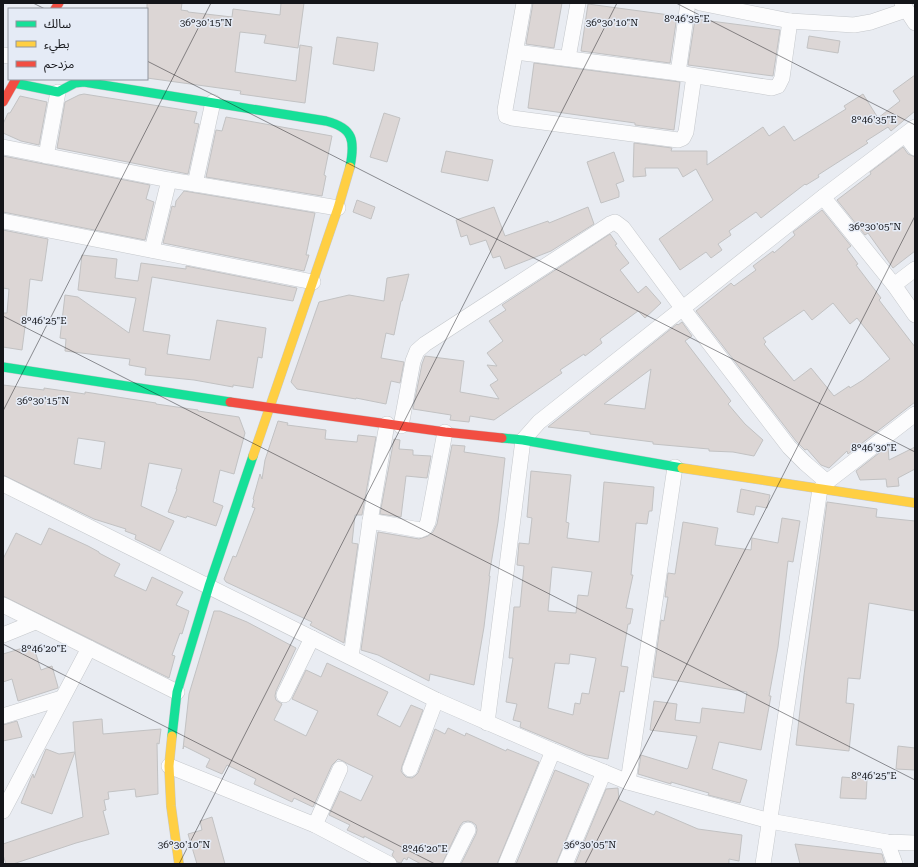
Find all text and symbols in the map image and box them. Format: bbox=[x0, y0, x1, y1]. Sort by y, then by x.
legend bbox=[8, 8, 148, 80]
text: 8°46'35"E bbox=[664, 13, 710, 24]
text: سالك bbox=[44, 17, 71, 31]
text: 36°30'15"N bbox=[180, 17, 232, 28]
text: 36°30'10"N bbox=[586, 17, 638, 28]
text: بطيء bbox=[44, 37, 70, 54]
text: مزدحم bbox=[44, 57, 74, 73]
text: 8°46'35"E bbox=[851, 114, 897, 125]
text: 36°30'05"N bbox=[849, 221, 901, 232]
text: 8°46'25"E bbox=[21, 315, 67, 326]
text: 36°30'15"N bbox=[17, 395, 69, 406]
text: 8°46'30"E bbox=[851, 442, 897, 453]
text: 8°46'20"E bbox=[21, 643, 67, 654]
text: 8°46'25"E bbox=[851, 770, 897, 781]
text: 36°30'10"N bbox=[158, 839, 210, 850]
text: 36°30'05"N bbox=[564, 839, 616, 850]
text: 8°46'20"E bbox=[402, 843, 448, 854]

